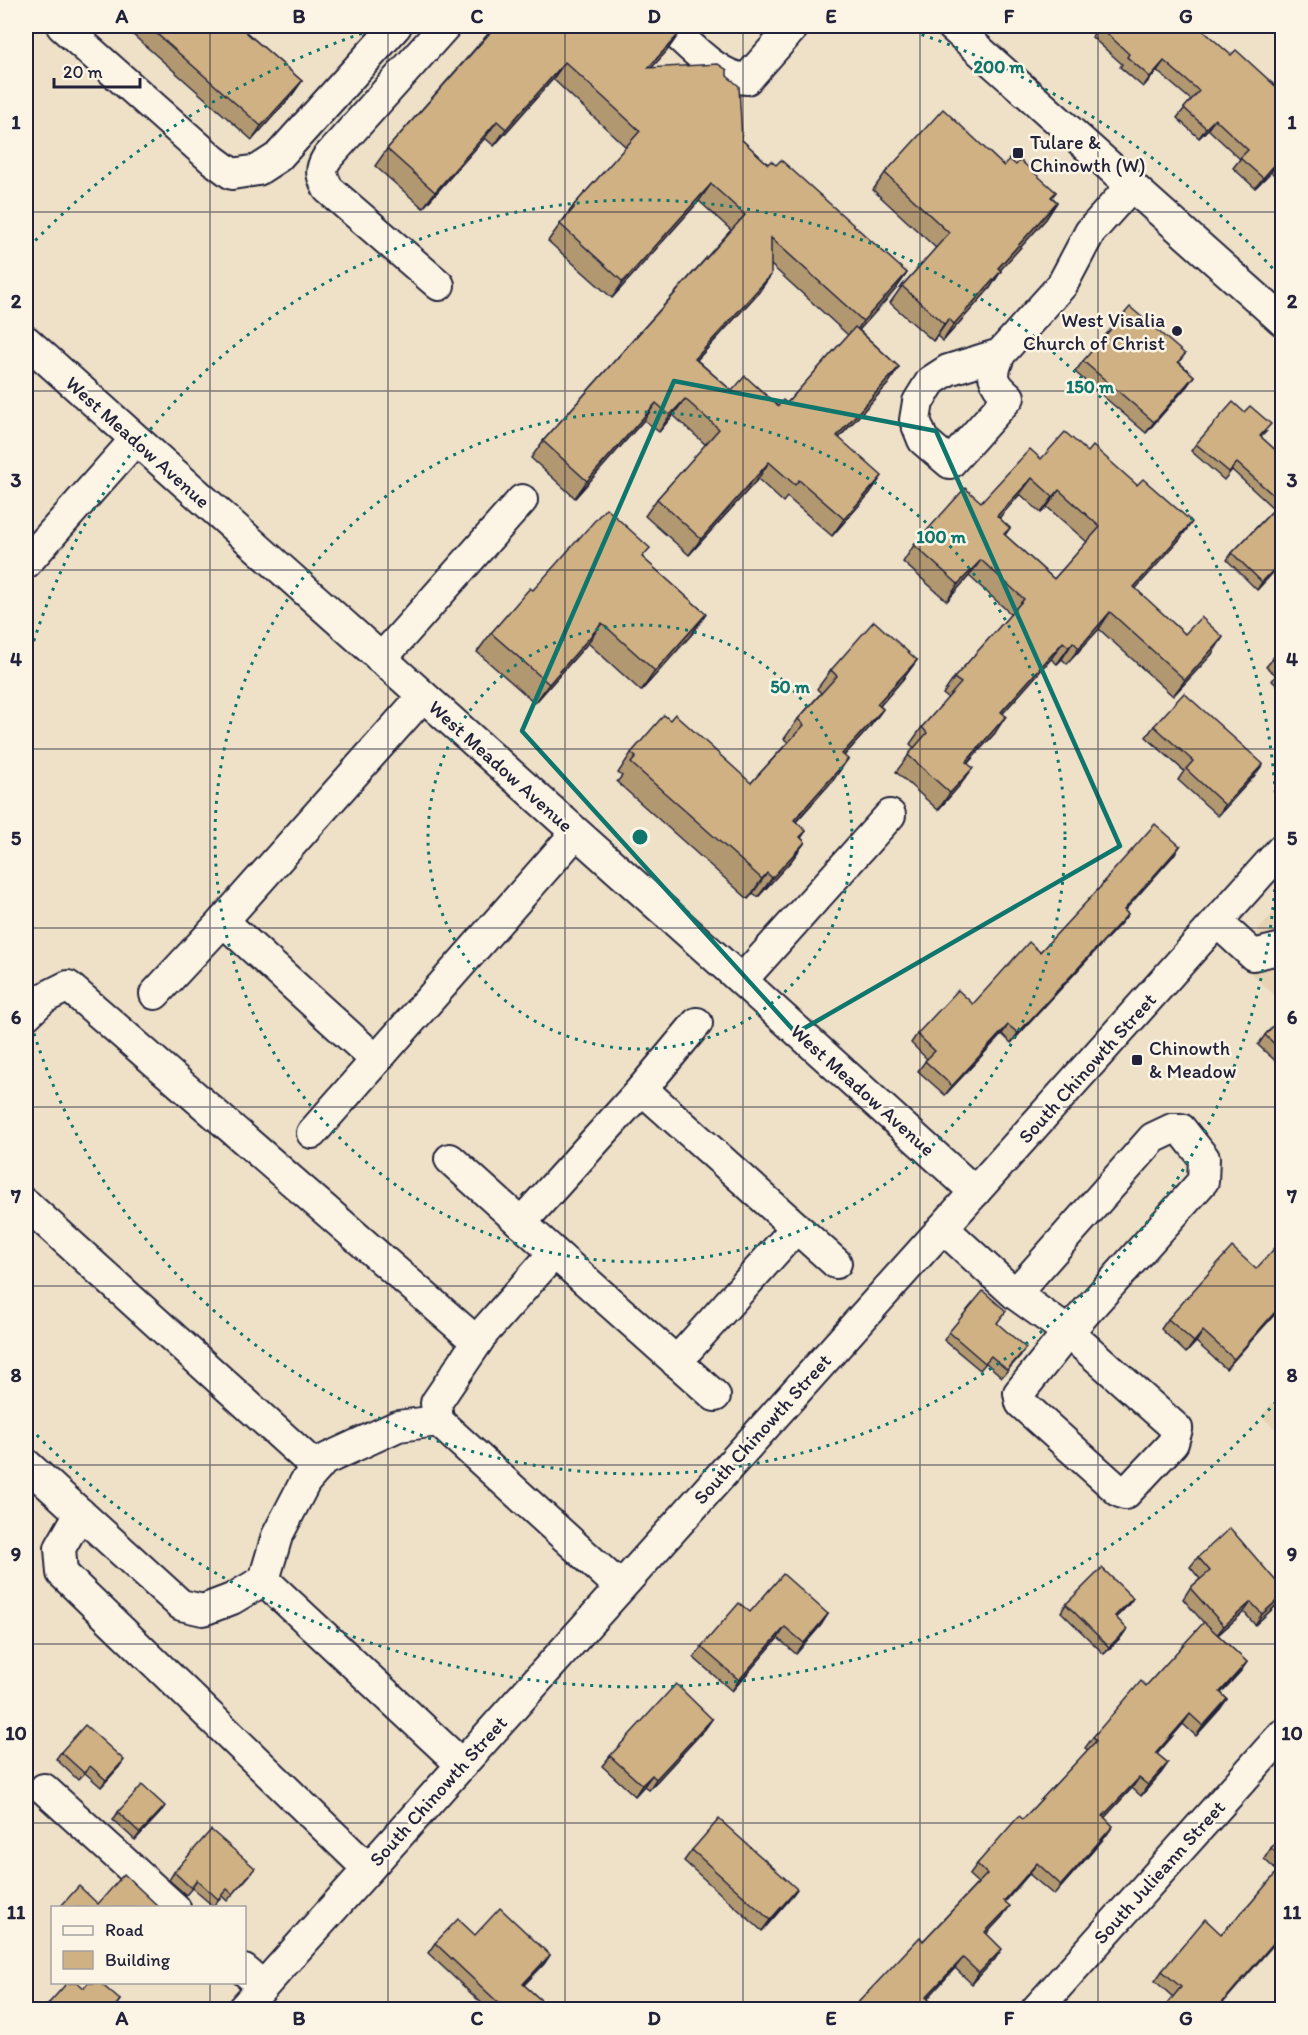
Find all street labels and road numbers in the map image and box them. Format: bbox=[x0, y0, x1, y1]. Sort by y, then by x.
street label: West Meadow Avenue bbox=[61, 371, 215, 513]
street label: West Meadow Avenue bbox=[424, 695, 578, 837]
street label: South Chinowth Street bbox=[1013, 988, 1161, 1148]
street label: West Meadow Avenue bbox=[786, 1019, 940, 1161]
street label: South Chinowth Street bbox=[688, 1349, 836, 1509]
street label: South Chinowth Street bbox=[364, 1711, 512, 1871]
street label: South Julieann Street bbox=[1088, 1795, 1230, 1949]

